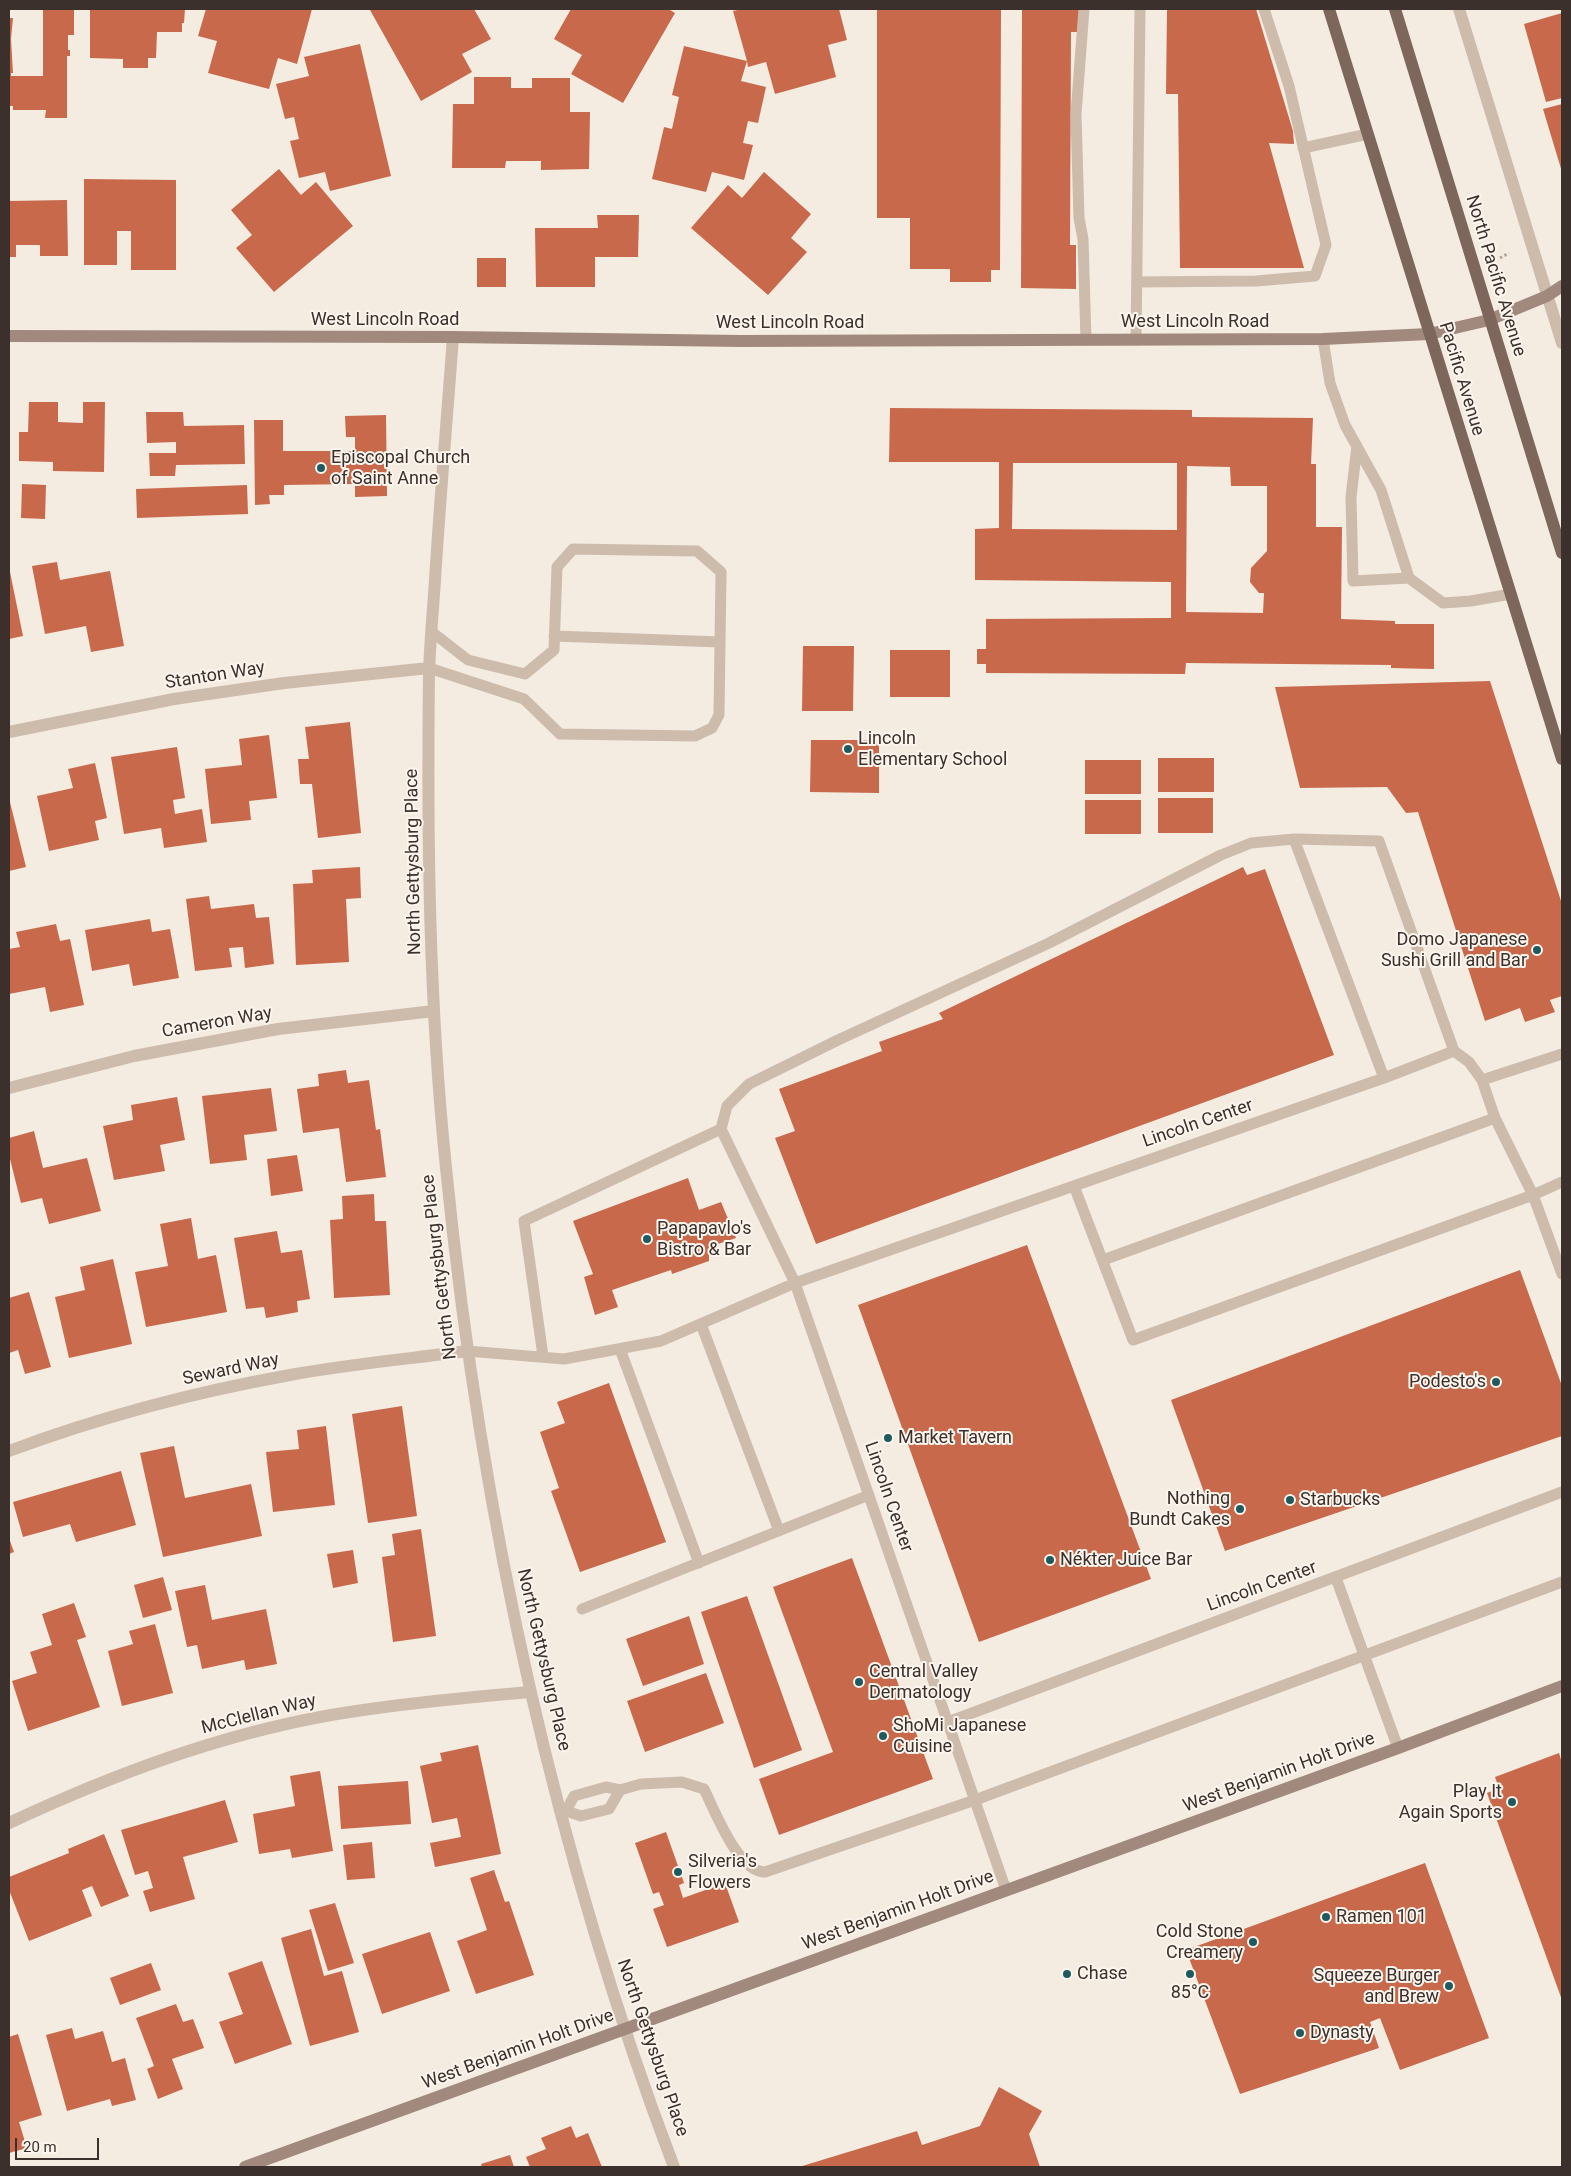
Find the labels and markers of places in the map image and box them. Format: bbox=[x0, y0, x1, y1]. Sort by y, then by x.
place label: Episcopal Church of Saint Anne bbox=[331, 447, 470, 489]
marker: Episcopal Church of Saint Anne bbox=[315, 462, 327, 474]
place label: Lincoln Elementary School bbox=[858, 728, 1007, 771]
marker: Lincoln Elementary School bbox=[842, 743, 854, 755]
place label: Domo Japanese Sushi Grill and Bar bbox=[1381, 929, 1527, 972]
marker: Domo Japanese Sushi Grill and Bar bbox=[1531, 944, 1543, 956]
place label: Papapavlo's Bistro & Bar bbox=[657, 1218, 752, 1260]
marker: Papapavlo's Bistro & Bar bbox=[641, 1233, 653, 1245]
place label: Podesto's bbox=[1409, 1371, 1486, 1393]
marker: Podesto's bbox=[1490, 1376, 1502, 1388]
place label: Market Tavern bbox=[898, 1427, 1012, 1449]
marker: Market Tavern bbox=[882, 1432, 894, 1444]
place label: Nothing Bundt Cakes bbox=[1129, 1488, 1230, 1530]
place label: Starbucks bbox=[1300, 1489, 1380, 1511]
marker: Starbucks bbox=[1284, 1494, 1296, 1506]
marker: Nothing Bundt Cakes bbox=[1234, 1503, 1246, 1515]
place label: Nékter Juice Bar bbox=[1060, 1549, 1192, 1571]
marker: Nékter Juice Bar bbox=[1044, 1554, 1056, 1566]
place label: Central Valley Dermatology bbox=[869, 1661, 978, 1704]
marker: Central Valley Dermatology bbox=[853, 1676, 865, 1688]
place label: ShoMi Japanese Cuisine bbox=[893, 1715, 1026, 1758]
marker: ShoMi Japanese Cuisine bbox=[877, 1730, 889, 1742]
place label: Play It Again Sports bbox=[1399, 1781, 1502, 1824]
marker: Play It Again Sports bbox=[1506, 1796, 1518, 1808]
place label: Silveria's Flowers bbox=[688, 1851, 757, 1894]
marker: Silveria's Flowers bbox=[672, 1866, 684, 1878]
place label: Ramen 101 bbox=[1336, 1906, 1427, 1928]
marker: Ramen 101 bbox=[1320, 1911, 1332, 1923]
place label: Cold Stone Creamery bbox=[1156, 1921, 1243, 1964]
marker: Cold Stone Creamery bbox=[1247, 1936, 1259, 1948]
place label: Chase bbox=[1077, 1963, 1127, 1985]
place label: Squeeze Burger and Brew bbox=[1313, 1965, 1439, 2008]
marker: Chase bbox=[1061, 1968, 1073, 1980]
marker: 85°C bbox=[1184, 1968, 1196, 1980]
marker: Squeeze Burger and Brew bbox=[1443, 1980, 1455, 1992]
place label: 85°C bbox=[1171, 1982, 1209, 2004]
place label: Dynasty bbox=[1310, 2022, 1374, 2044]
marker: Dynasty bbox=[1294, 2027, 1306, 2039]

